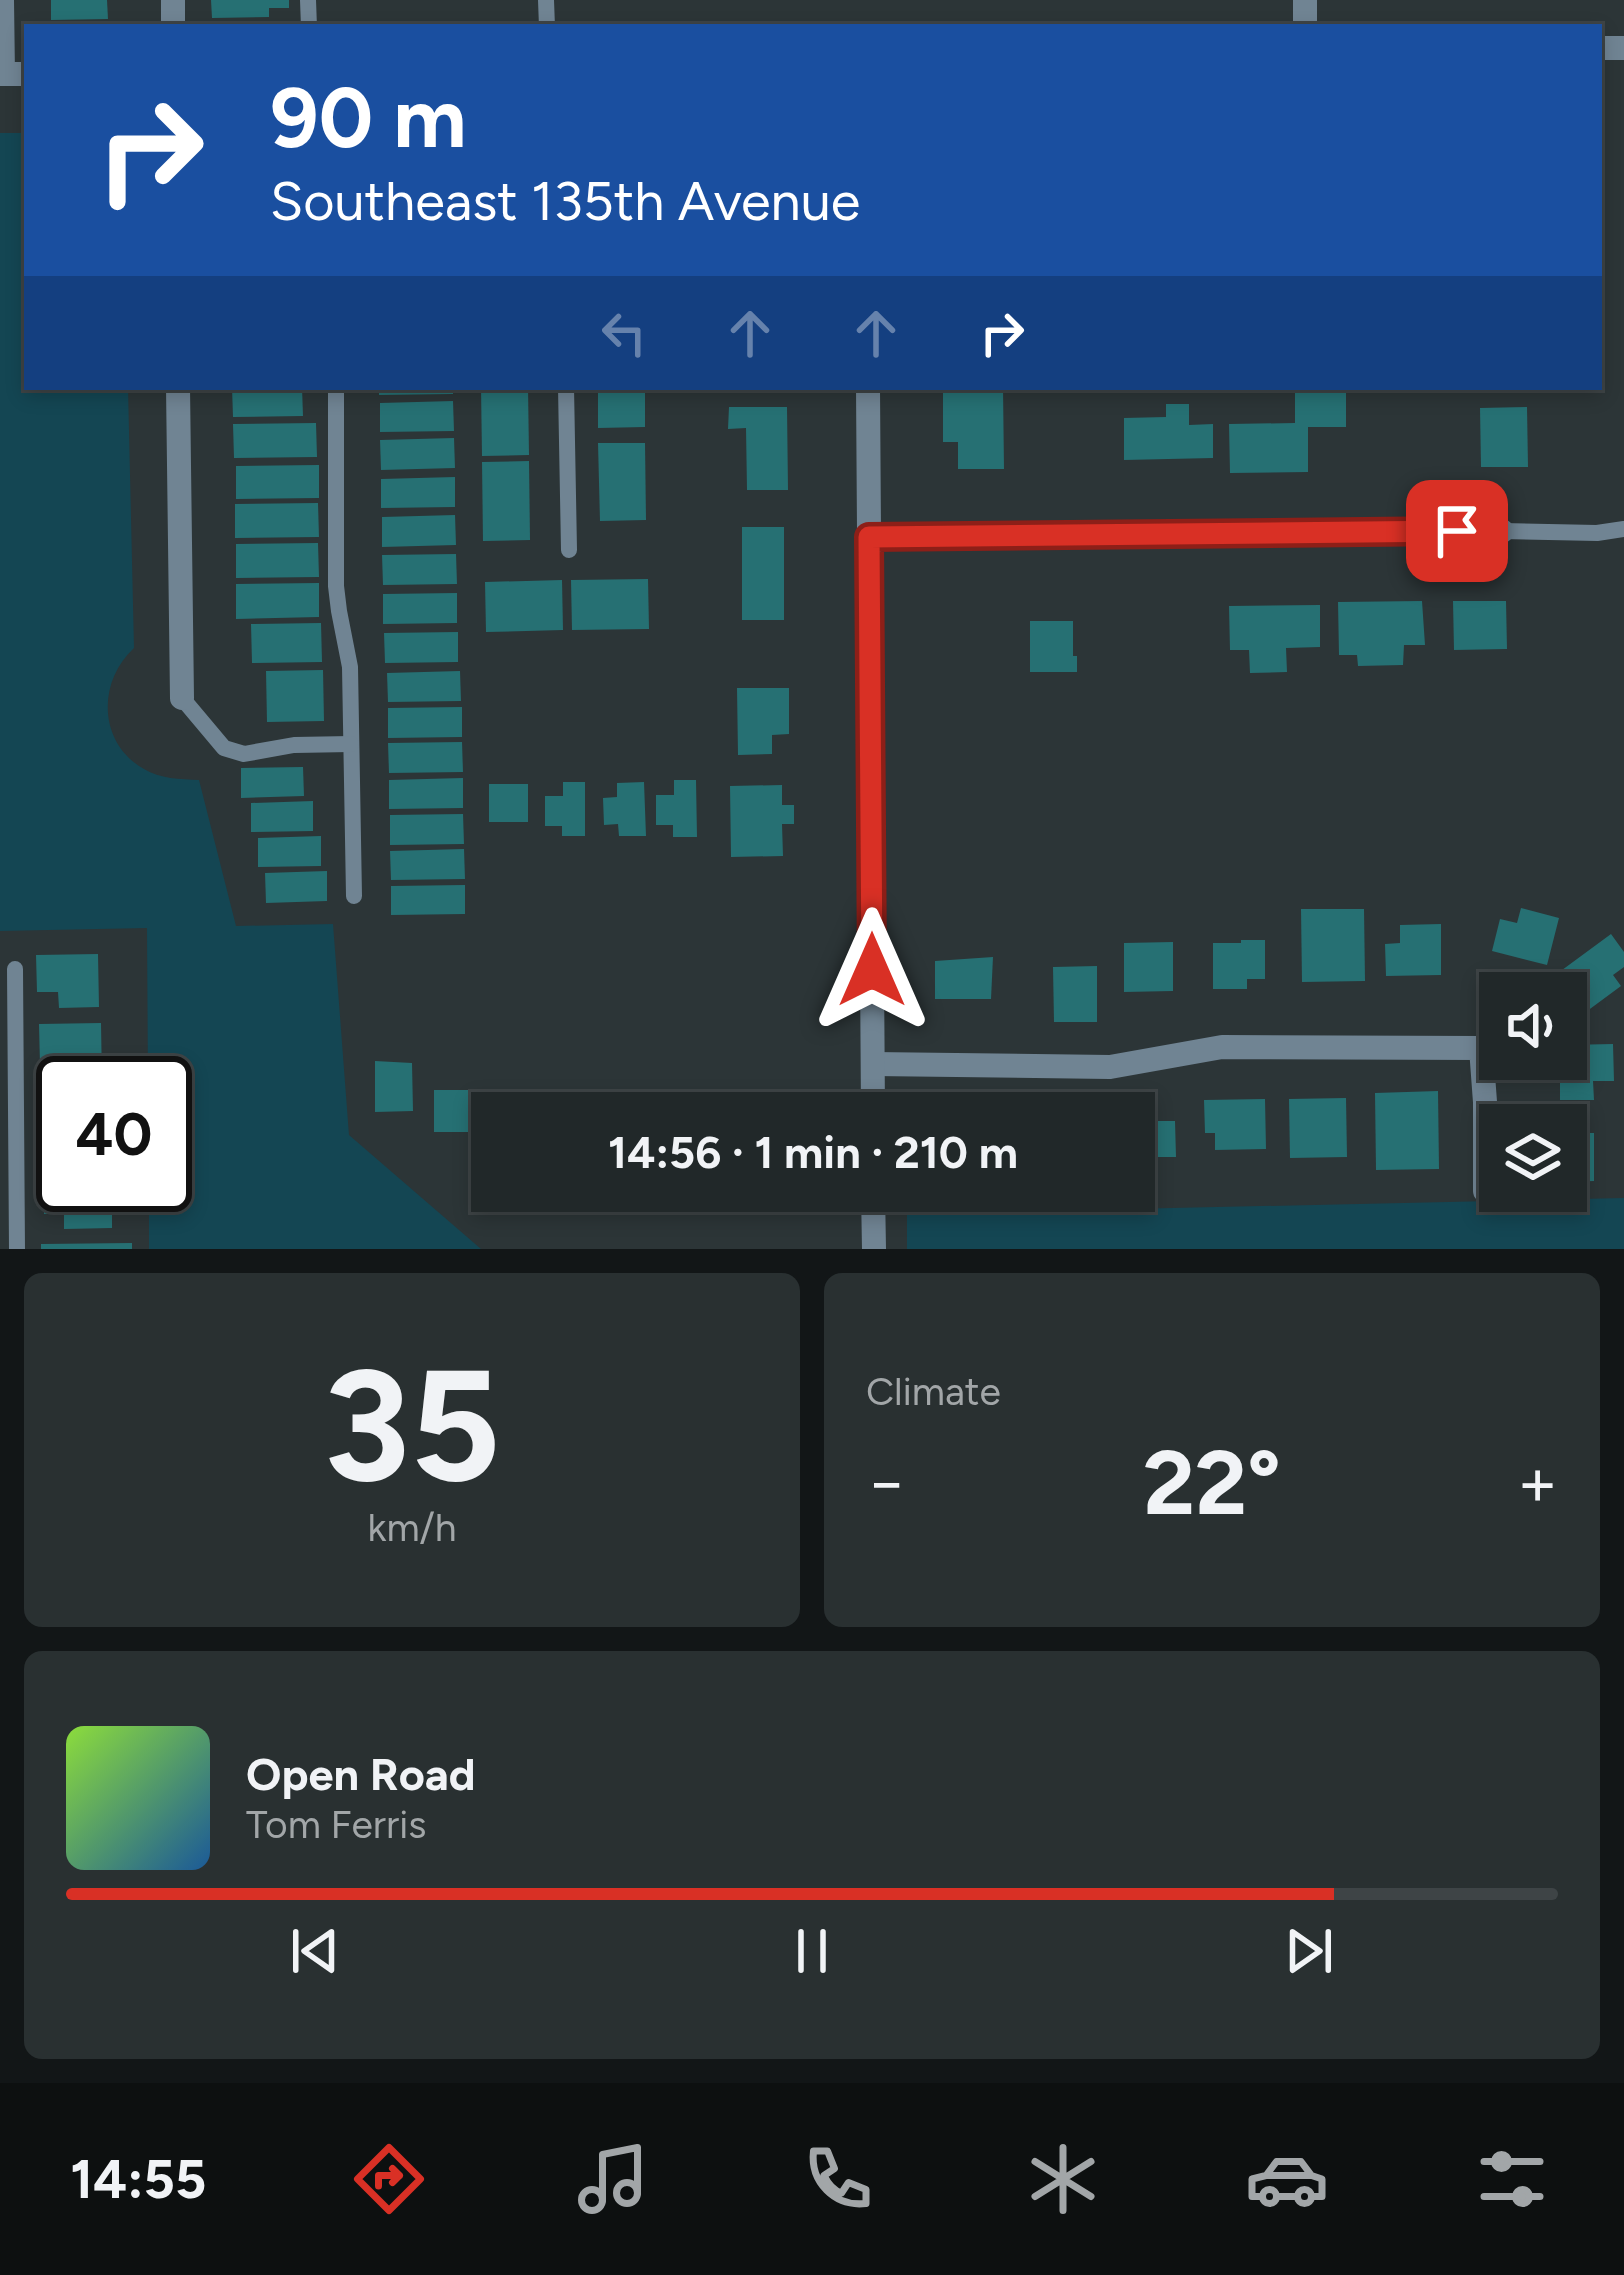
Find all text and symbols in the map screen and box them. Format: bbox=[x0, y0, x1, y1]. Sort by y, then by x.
text: 90 m bbox=[270, 67, 466, 168]
icon: right bbox=[72, 72, 228, 228]
text: Southeast 135th Avenue bbox=[270, 169, 860, 234]
icon: left bbox=[591, 300, 657, 366]
icon: ahead bbox=[717, 300, 783, 366]
icon: ahead bbox=[843, 300, 909, 366]
icon: right bbox=[969, 300, 1035, 366]
pin bbox=[1406, 480, 1508, 582]
icon: arrive bbox=[1424, 498, 1490, 564]
position arrow bbox=[809, 907, 935, 1033]
map controls bbox=[1479, 972, 1587, 1212]
button: sound bbox=[1479, 972, 1587, 1080]
speed limit sign: 40 bbox=[36, 1056, 192, 1212]
button: layers bbox=[1479, 1104, 1587, 1212]
text: 14:56 · 1 min · 210 m bbox=[608, 1125, 1018, 1179]
text: 35 bbox=[323, 1332, 501, 1519]
text: Climate bbox=[866, 1368, 1001, 1415]
text: 22° bbox=[1143, 1428, 1281, 1537]
text: − bbox=[866, 1442, 907, 1522]
text: + bbox=[1517, 1442, 1558, 1522]
text: km/h bbox=[367, 1504, 457, 1551]
text: Open Road bbox=[246, 1747, 476, 1801]
text: Tom Ferris bbox=[246, 1801, 426, 1848]
icon: previous bbox=[282, 1918, 348, 1984]
icon: pause bbox=[779, 1918, 845, 1984]
icon: next bbox=[1276, 1918, 1342, 1984]
icon: directions bbox=[347, 2137, 431, 2221]
icon: music bbox=[571, 2137, 655, 2221]
icon: phone bbox=[796, 2137, 880, 2221]
icon: climate bbox=[1021, 2137, 1105, 2221]
icon: car bbox=[1245, 2137, 1329, 2221]
icon: filters bbox=[1470, 2137, 1554, 2221]
text: 14:55 bbox=[70, 2147, 206, 2212]

